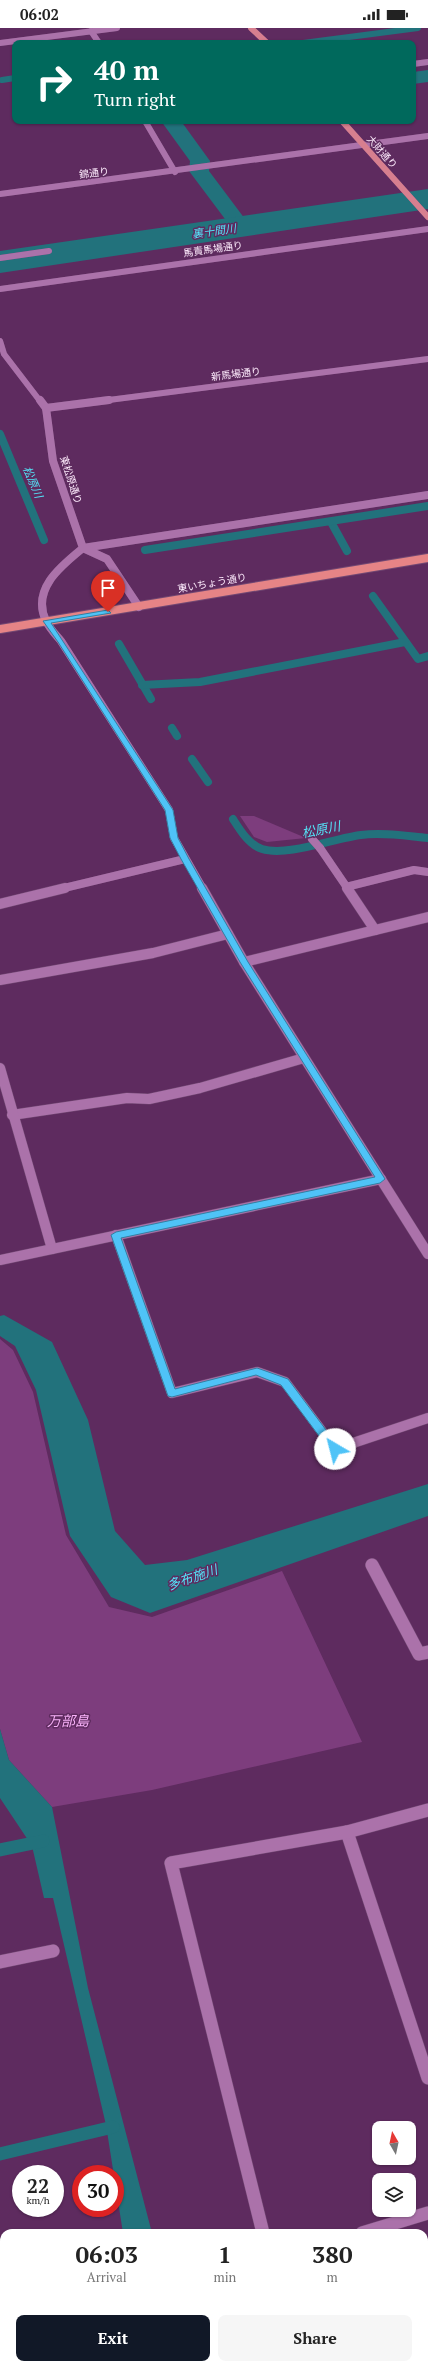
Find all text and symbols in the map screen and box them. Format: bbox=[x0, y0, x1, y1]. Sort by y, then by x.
text: 06:02 bbox=[20, 4, 59, 24]
text: 40 m bbox=[94, 51, 159, 88]
icon: right bbox=[28, 56, 80, 108]
text: Turn right bbox=[94, 87, 176, 111]
street label: 大財通り bbox=[364, 133, 400, 171]
street label: 錦通り bbox=[78, 165, 110, 181]
water label: 裏十間川 bbox=[191, 221, 238, 241]
street label: 馬責馬場通り bbox=[182, 238, 244, 260]
street label: 新馬場通り bbox=[210, 365, 262, 383]
street label: 東松原通り bbox=[57, 454, 85, 506]
water label: 松原川 bbox=[20, 464, 46, 501]
pin bbox=[91, 571, 125, 612]
street label: 東いちょう通り bbox=[176, 571, 248, 595]
icon: arrive bbox=[97, 577, 119, 599]
water label: 松原川 bbox=[300, 816, 344, 842]
position arrow bbox=[314, 1428, 356, 1470]
water label: 多布施川 bbox=[164, 1559, 221, 1594]
park label: 万部島 bbox=[47, 1711, 90, 1730]
north arrow bbox=[372, 2121, 416, 2165]
map controls bbox=[372, 2121, 416, 2217]
speed limit sign: 30 bbox=[72, 2165, 124, 2217]
text: 22 bbox=[27, 2172, 49, 2199]
button: layers bbox=[372, 2173, 416, 2217]
text: km/h bbox=[26, 2194, 50, 2207]
text: 06:03 bbox=[75, 2238, 138, 2270]
text: 1 bbox=[218, 2238, 232, 2270]
text: 380 bbox=[312, 2238, 352, 2270]
text: Arrival bbox=[87, 2268, 127, 2286]
text: min bbox=[213, 2268, 236, 2286]
text: m bbox=[327, 2268, 338, 2286]
button: Exit bbox=[16, 2315, 210, 2361]
button: Share bbox=[218, 2315, 412, 2361]

